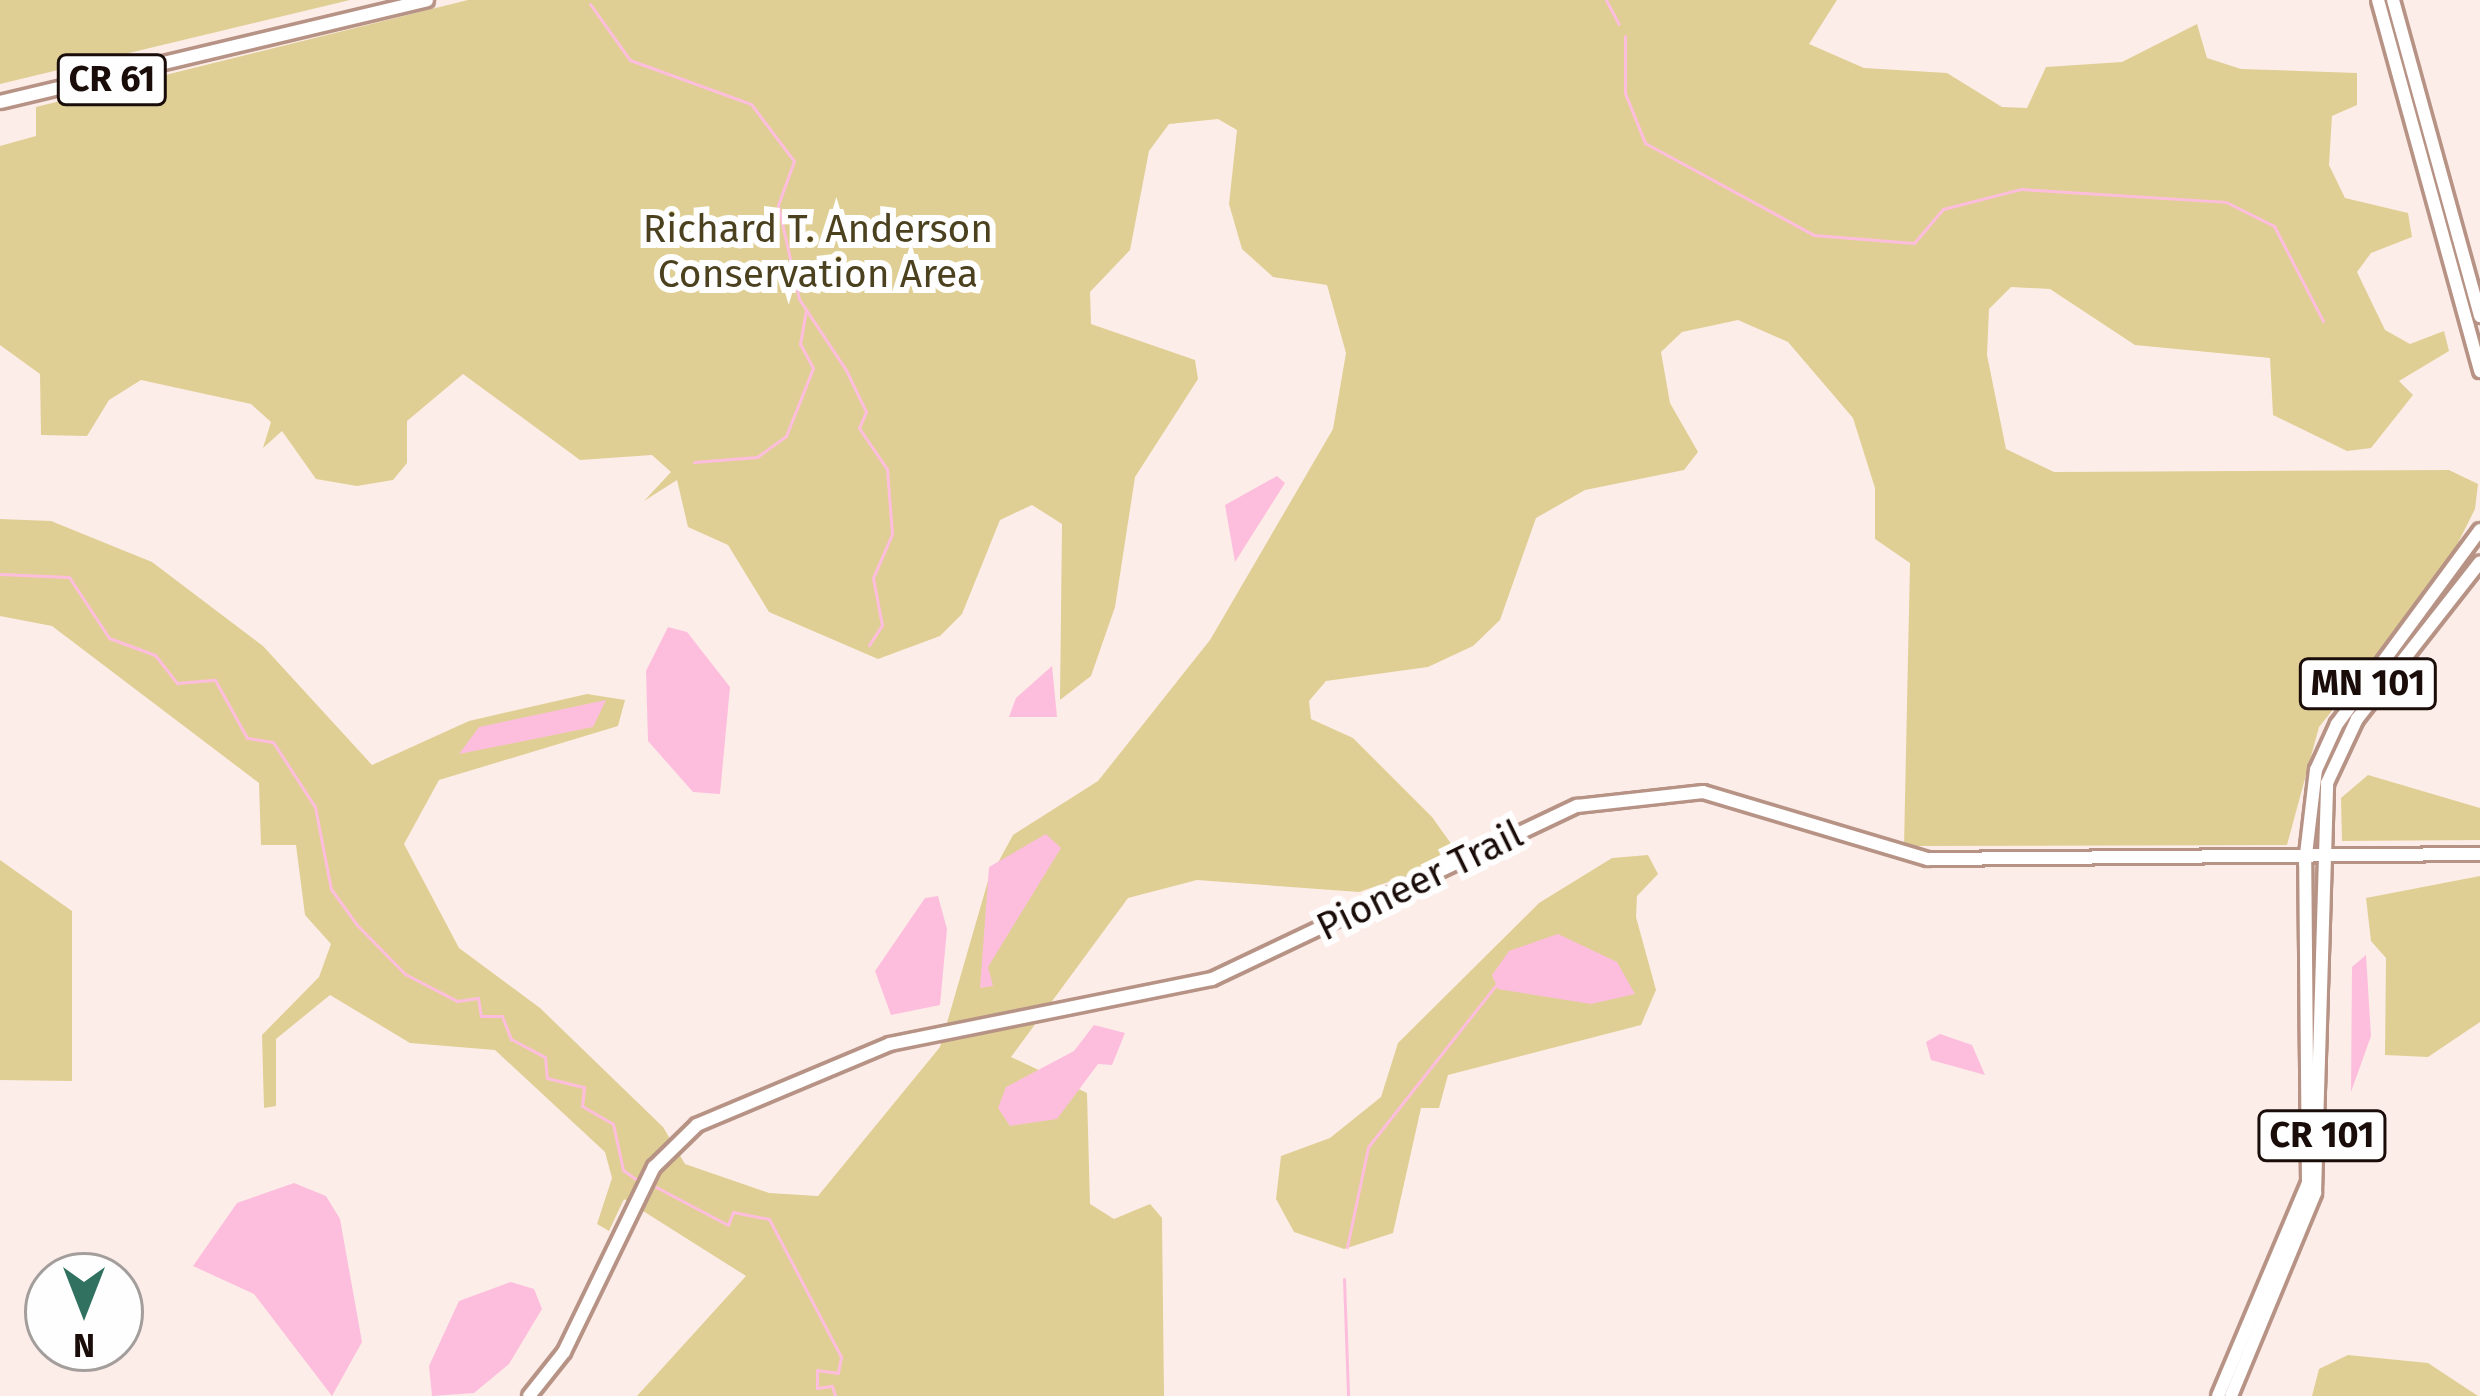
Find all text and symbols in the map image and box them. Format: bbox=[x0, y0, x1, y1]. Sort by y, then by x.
road number: CR 61 bbox=[55, 50, 169, 110]
park label: Richard T. Anderson Conservation Area bbox=[643, 207, 993, 298]
road number: MN 101 bbox=[2296, 654, 2440, 714]
street label: Pioneer Trail bbox=[1309, 811, 1531, 951]
road number: CR 101 bbox=[2256, 1106, 2388, 1166]
north arrow bbox=[24, 1252, 144, 1372]
text: N bbox=[73, 1325, 95, 1365]

